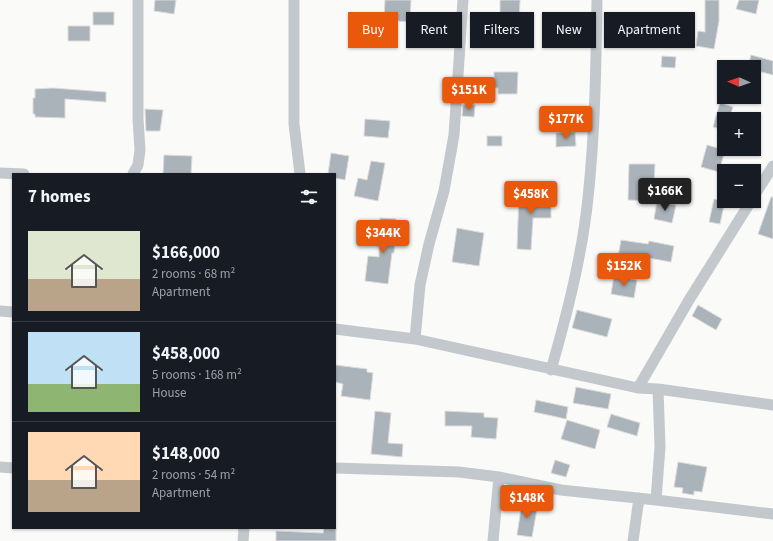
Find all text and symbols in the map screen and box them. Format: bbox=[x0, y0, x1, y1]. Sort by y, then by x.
chip: Buy bbox=[348, 12, 398, 48]
chip: Rent bbox=[406, 12, 462, 48]
chip: Filters bbox=[470, 12, 534, 48]
chip: New bbox=[542, 12, 596, 48]
chip: Apartment bbox=[604, 12, 695, 48]
north arrow bbox=[717, 60, 761, 104]
map controls bbox=[717, 60, 761, 208]
pin: $151K bbox=[441, 77, 497, 111]
text: $151K bbox=[451, 81, 487, 99]
pin: $177K bbox=[538, 106, 594, 140]
text: $177K bbox=[548, 110, 584, 128]
button: + bbox=[717, 112, 761, 156]
button: − bbox=[717, 164, 761, 208]
pin: $166K bbox=[637, 178, 693, 212]
pin: $458K bbox=[503, 181, 559, 215]
text: $166K bbox=[647, 182, 683, 200]
text: 7 homes bbox=[28, 185, 90, 209]
text: $458K bbox=[513, 185, 549, 203]
icon: filters bbox=[298, 186, 320, 208]
pin: $344K bbox=[355, 220, 411, 254]
text: $344K bbox=[365, 224, 401, 242]
text: $166,000 bbox=[152, 241, 220, 265]
icon: home bbox=[60, 247, 108, 295]
pin: $152K bbox=[596, 253, 652, 287]
text: $152K bbox=[606, 257, 642, 275]
text: 2 rooms · 68 m² bbox=[152, 265, 235, 283]
text: Apartment bbox=[152, 283, 210, 301]
text: $458,000 bbox=[152, 342, 220, 366]
icon: home bbox=[60, 348, 108, 396]
text: 5 rooms · 168 m² bbox=[152, 366, 242, 384]
text: House bbox=[152, 384, 187, 402]
text: $148,000 bbox=[152, 442, 220, 466]
icon: home bbox=[60, 448, 108, 496]
text: 2 rooms · 54 m² bbox=[152, 466, 235, 484]
text: Apartment bbox=[152, 484, 210, 502]
pin: $148K bbox=[499, 485, 555, 519]
text: $148K bbox=[509, 489, 545, 507]

